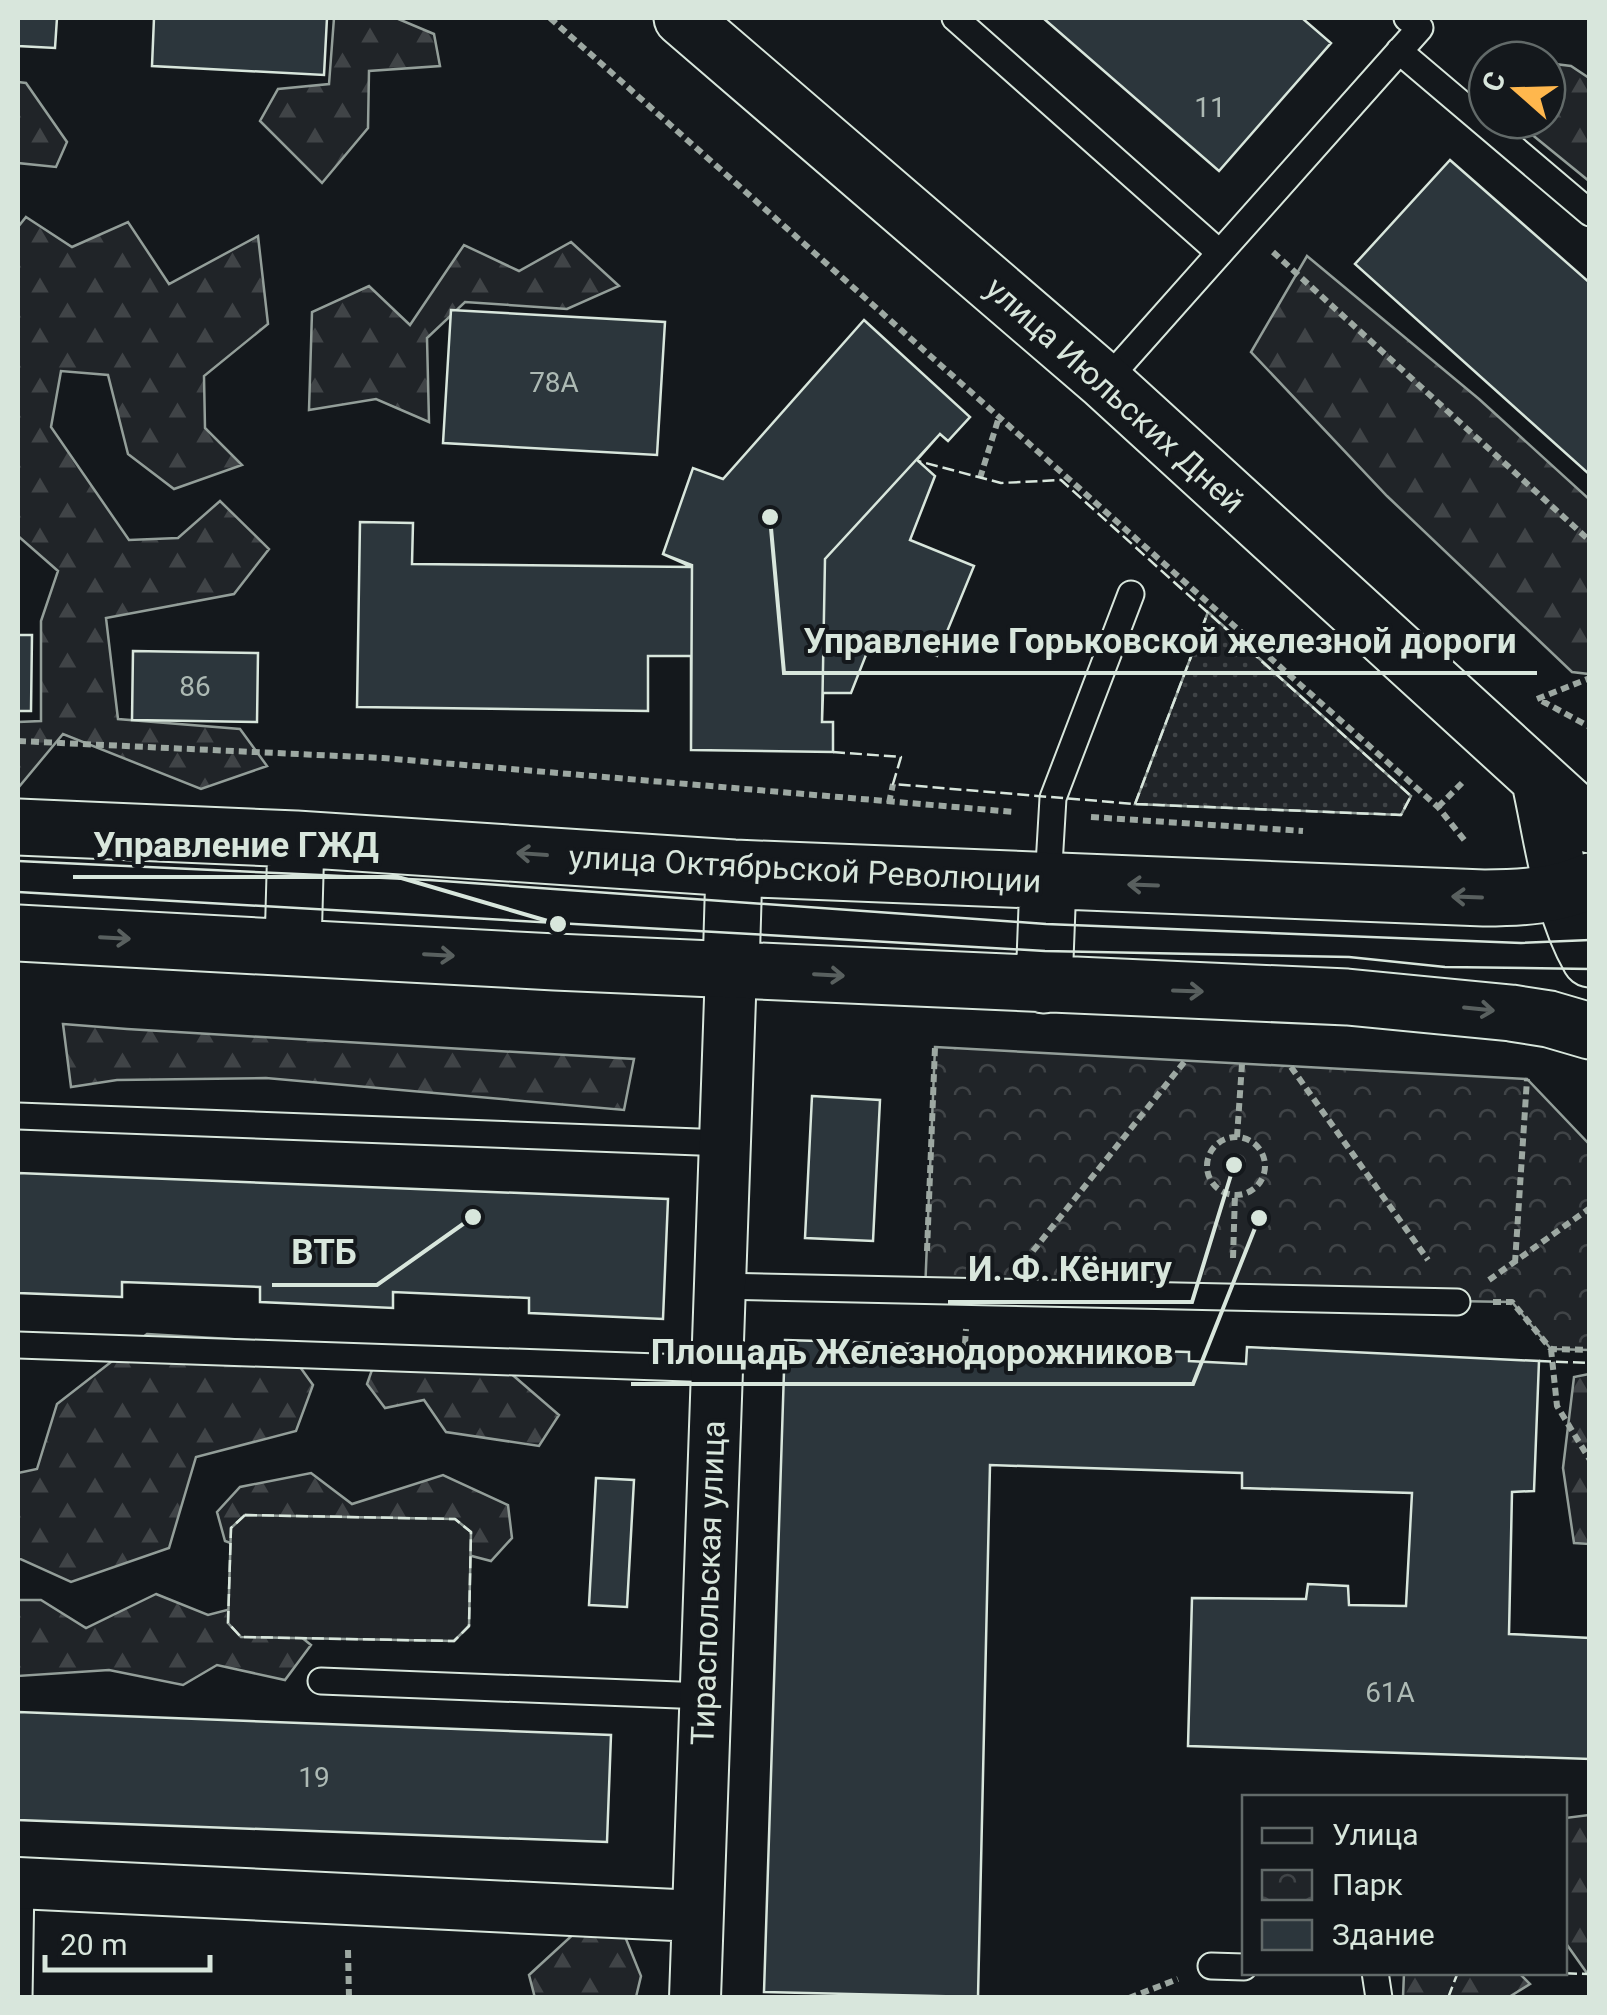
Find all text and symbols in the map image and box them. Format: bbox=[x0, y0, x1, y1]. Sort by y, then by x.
north arrow bbox=[1467, 40, 1567, 140]
text: С bbox=[1475, 67, 1513, 96]
house number: 11 bbox=[1194, 91, 1226, 124]
street label: улица Июльских Дней bbox=[978, 269, 1252, 521]
house number: 78А bbox=[529, 366, 579, 399]
callout: Управление Горьковской железной дороги bbox=[784, 608, 1537, 673]
text: Управление Горьковской железной дороги bbox=[803, 621, 1517, 662]
house number: 86 bbox=[179, 670, 211, 703]
callout: Управление ГЖД bbox=[73, 812, 398, 877]
text: Управление ГЖД bbox=[93, 825, 379, 866]
street label: улица Октябрьской Революции bbox=[568, 838, 1042, 900]
one-way arrow bbox=[517, 845, 549, 864]
one-way arrow bbox=[1127, 876, 1159, 895]
one-way arrow bbox=[1452, 888, 1484, 907]
one-way arrow bbox=[98, 929, 130, 948]
one-way arrow bbox=[423, 946, 455, 965]
one-way arrow bbox=[812, 966, 844, 985]
one-way arrow bbox=[1172, 982, 1204, 1001]
one-way arrow bbox=[1463, 1000, 1495, 1019]
callout: ВТБ bbox=[272, 1220, 377, 1285]
text: ВТБ bbox=[291, 1232, 357, 1273]
callout: И. Ф. Кёнигу bbox=[948, 1237, 1192, 1302]
text: И. Ф. Кёнигу bbox=[968, 1249, 1172, 1290]
callout: Площадь Железнодорожников bbox=[631, 1319, 1193, 1384]
text: Площадь Железнодорожников bbox=[651, 1332, 1173, 1373]
street label: Тираспольская улица bbox=[683, 1420, 733, 1746]
house number: 61А bbox=[1365, 1676, 1415, 1709]
house number: 19 bbox=[298, 1761, 330, 1794]
legend bbox=[1242, 1795, 1567, 1975]
text: Улица bbox=[1332, 1817, 1419, 1852]
text: Парк bbox=[1332, 1867, 1403, 1902]
scale bar bbox=[45, 1910, 210, 1972]
text: Здание bbox=[1332, 1917, 1435, 1952]
text: 20 m bbox=[60, 1927, 127, 1962]

